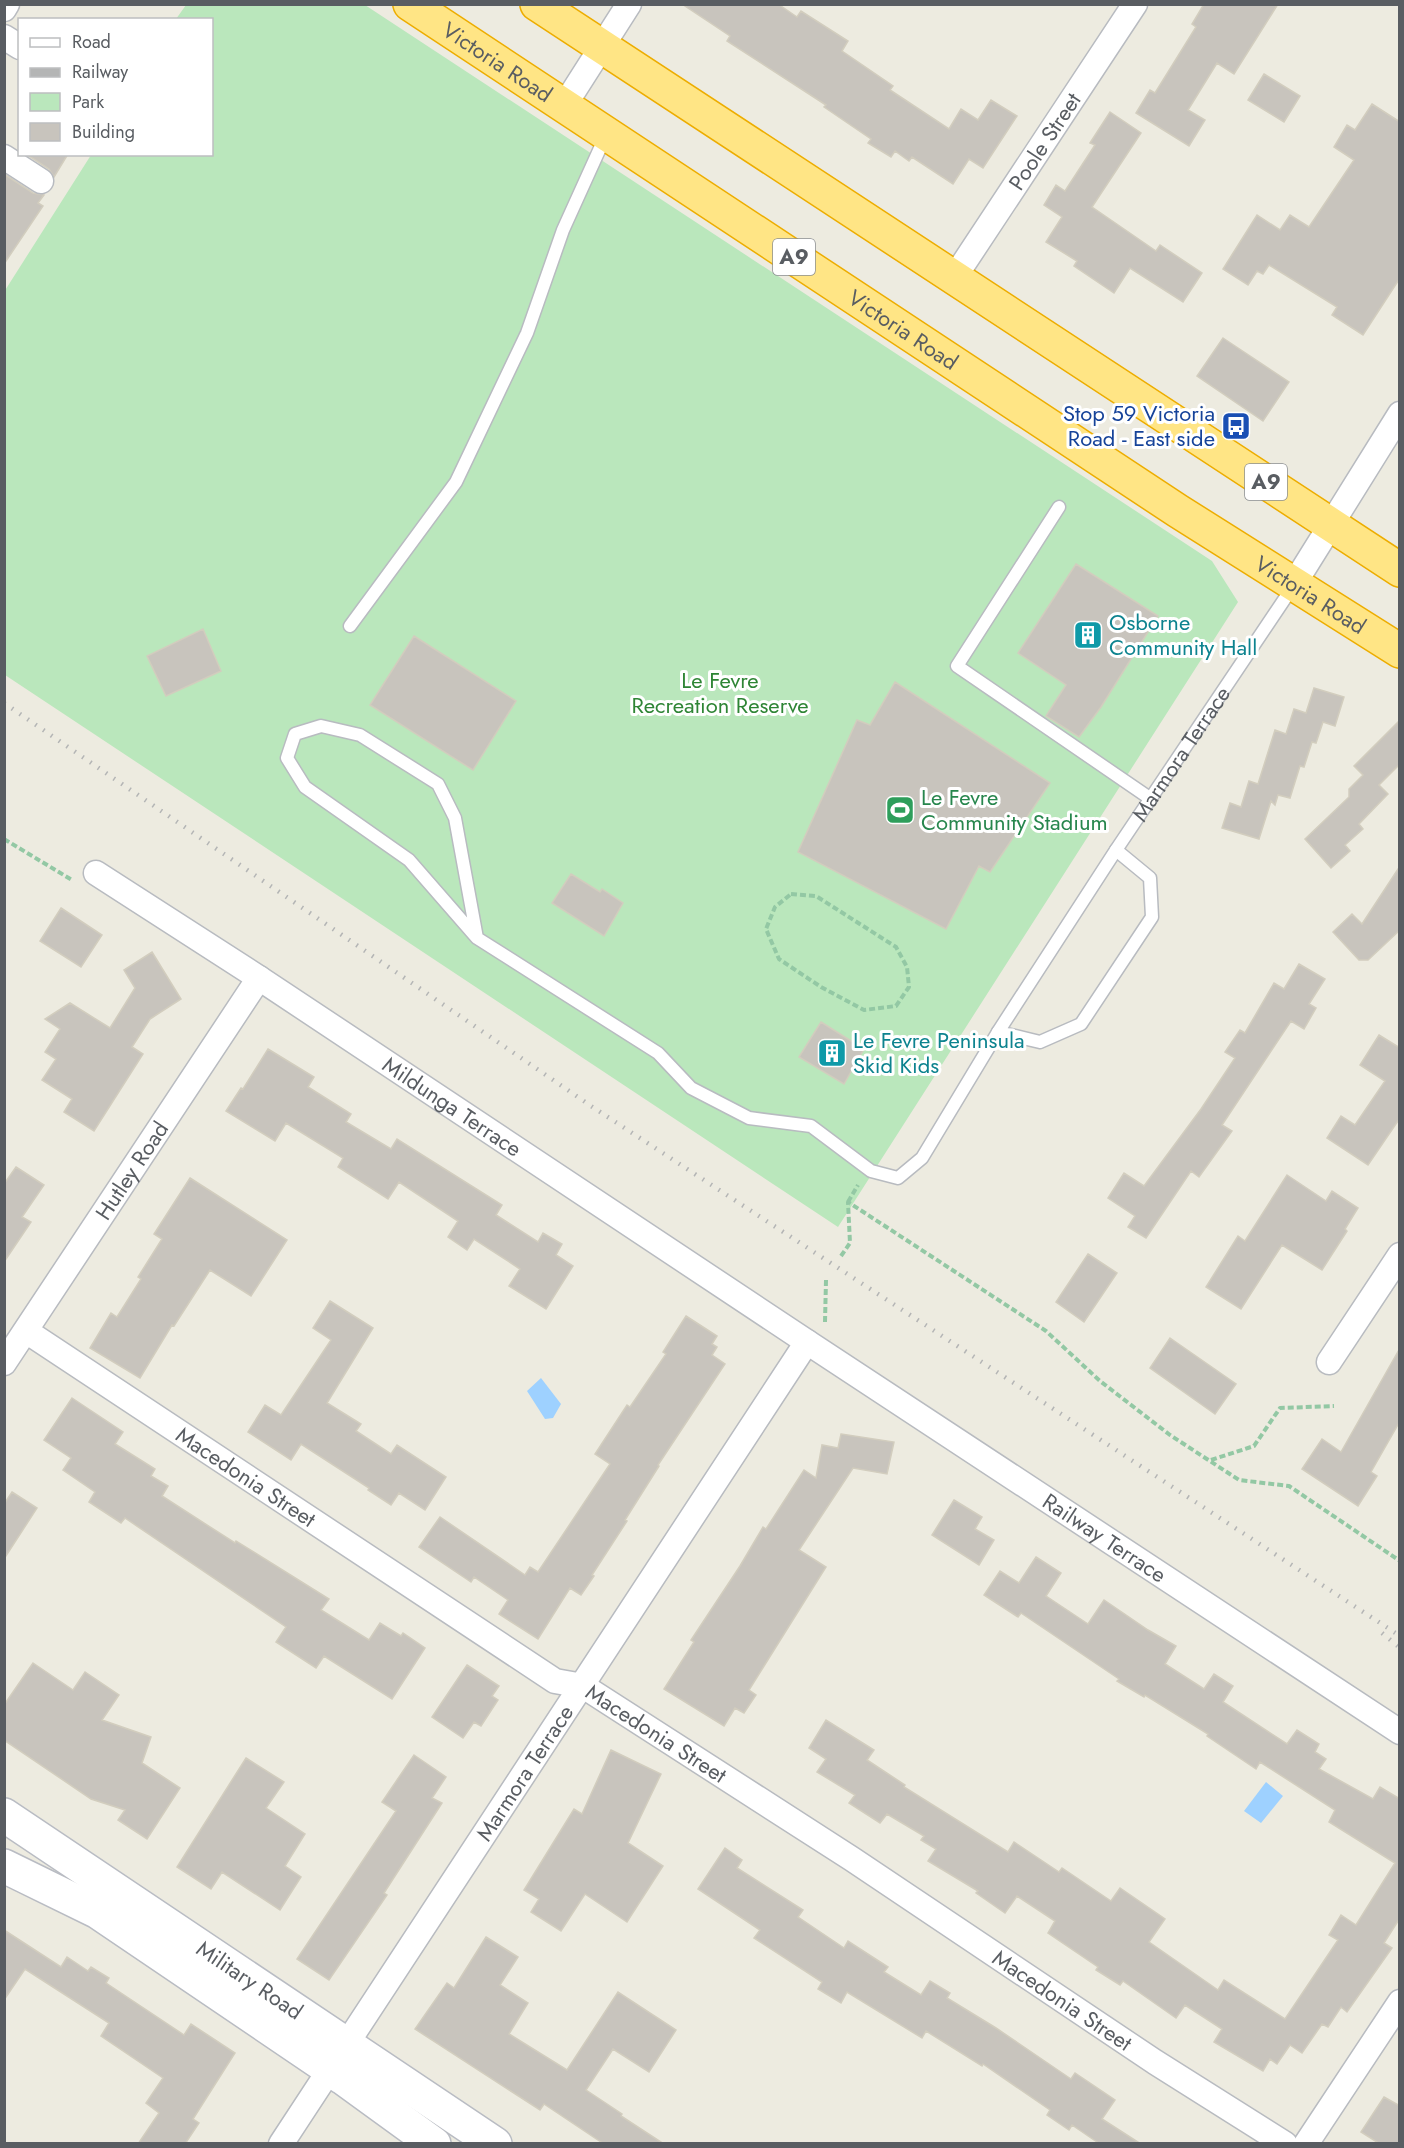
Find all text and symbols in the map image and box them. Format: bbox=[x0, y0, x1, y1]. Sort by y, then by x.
street label: Victoria Road bbox=[436, 14, 559, 110]
legend bbox=[18, 18, 213, 156]
text: Road bbox=[72, 29, 111, 55]
text: Railway bbox=[72, 59, 128, 85]
street label: Poole Street bbox=[1000, 85, 1089, 196]
text: Park bbox=[72, 89, 104, 115]
text: Building bbox=[72, 119, 135, 145]
road number: A9 bbox=[773, 239, 815, 275]
street label: Victoria Road bbox=[842, 282, 965, 378]
place label: Stop 59 Victoria Road - East side bbox=[1063, 397, 1215, 454]
bus stop icon: Stop 59 Victoria Road - East side bbox=[1220, 410, 1252, 442]
road number: A9 bbox=[1245, 464, 1287, 500]
street label: Victoria Road bbox=[1249, 547, 1372, 642]
place label: Osborne Community Hall bbox=[1109, 606, 1257, 663]
building icon: Osborne Community Hall bbox=[1072, 619, 1104, 651]
park label: Le Fevre Recreation Reserve bbox=[631, 664, 809, 721]
street label: Marmora Terrace bbox=[1124, 680, 1238, 828]
place label: Le Fevre Community Stadium bbox=[921, 781, 1108, 838]
sports icon: Le Fevre Community Stadium bbox=[884, 794, 916, 826]
place label: Le Fevre Peninsula Skid Kids bbox=[853, 1024, 1025, 1081]
building icon: Le Fevre Peninsula Skid Kids bbox=[816, 1037, 848, 1069]
street label: Mildunga Terrace bbox=[376, 1049, 528, 1164]
street label: Hutley Road bbox=[87, 1115, 176, 1226]
street label: Macedonia Street bbox=[170, 1419, 323, 1535]
street label: Railway Terrace bbox=[1036, 1485, 1173, 1590]
street label: Macedonia Street bbox=[580, 1676, 734, 1791]
street label: Marmora Terrace bbox=[468, 1698, 581, 1847]
street label: Military Road bbox=[190, 1932, 310, 2027]
street label: Macedonia Street bbox=[986, 1942, 1139, 2059]

